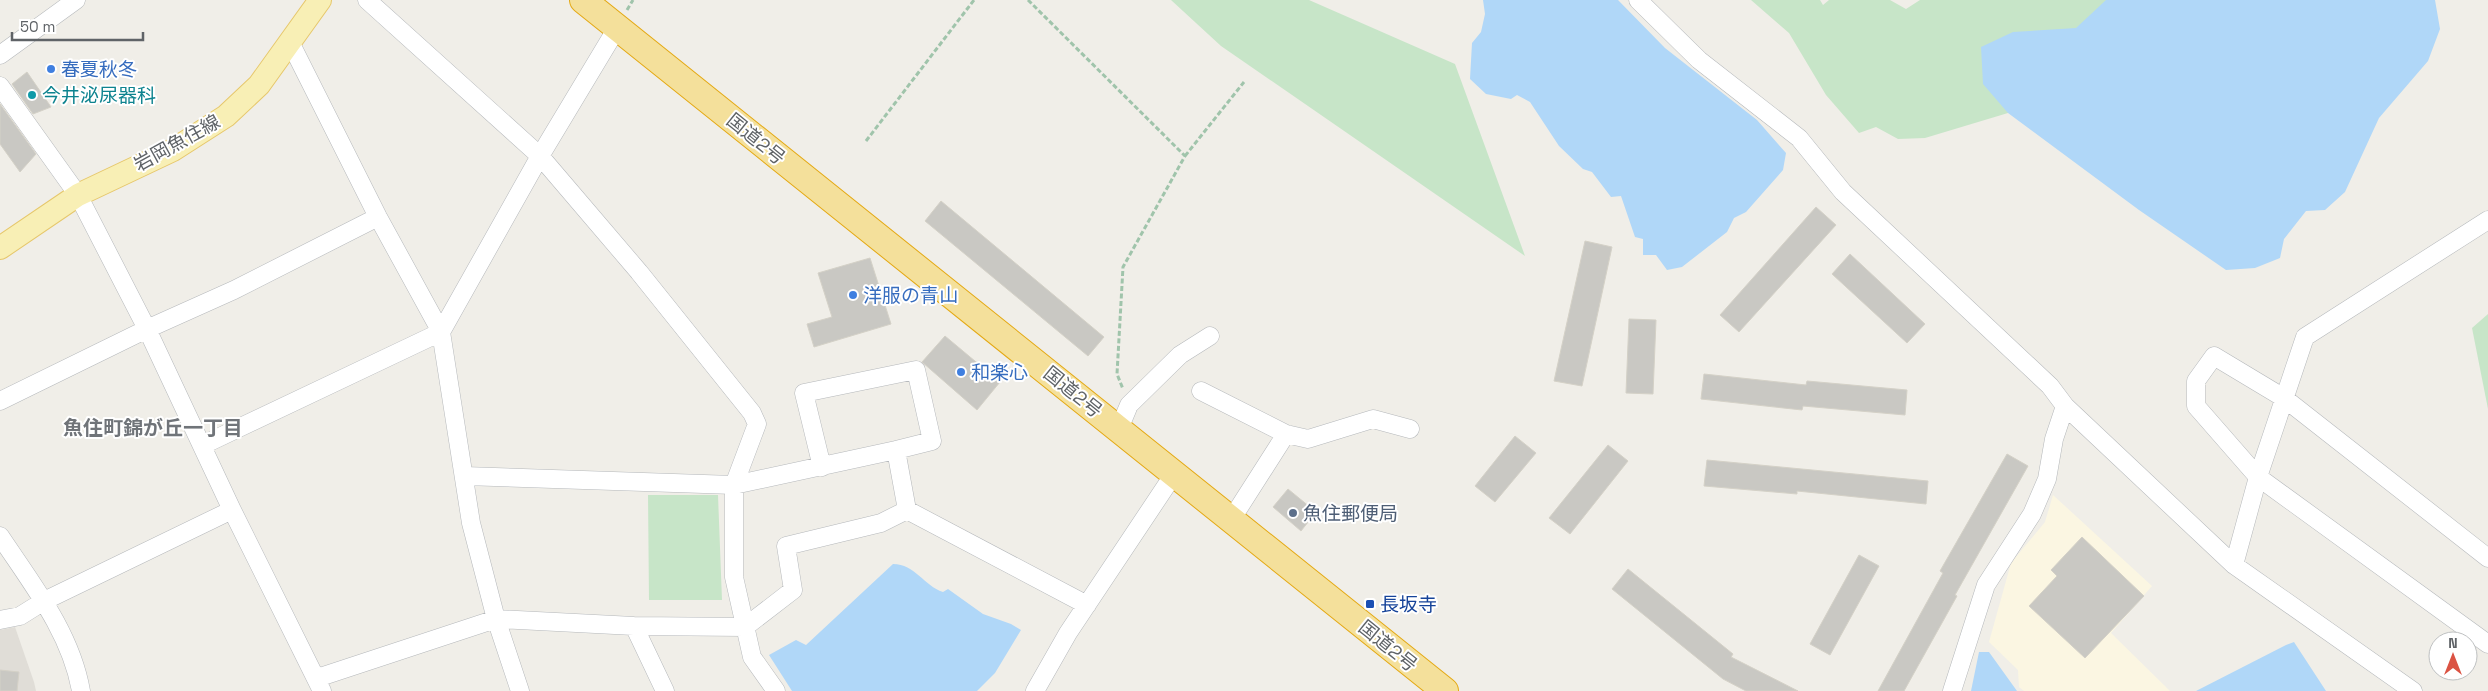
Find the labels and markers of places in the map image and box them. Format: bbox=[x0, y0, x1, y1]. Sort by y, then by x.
place label: 春夏秋冬 bbox=[61, 57, 137, 82]
marker: 春夏秋冬 bbox=[45, 63, 57, 75]
place label: 今井泌尿器科 bbox=[42, 83, 156, 108]
marker: 今井泌尿器科 bbox=[26, 89, 38, 101]
place label: 洋服の青山 bbox=[863, 283, 958, 308]
marker: 洋服の青山 bbox=[847, 289, 859, 301]
place label: 和楽心 bbox=[971, 360, 1028, 385]
marker: 和楽心 bbox=[955, 366, 967, 378]
place label: 魚住郵便局 bbox=[1303, 501, 1398, 526]
marker: 魚住郵便局 bbox=[1287, 507, 1299, 519]
place label: 長坂寺 bbox=[1380, 592, 1437, 617]
marker: 長坂寺 bbox=[1364, 598, 1376, 610]

